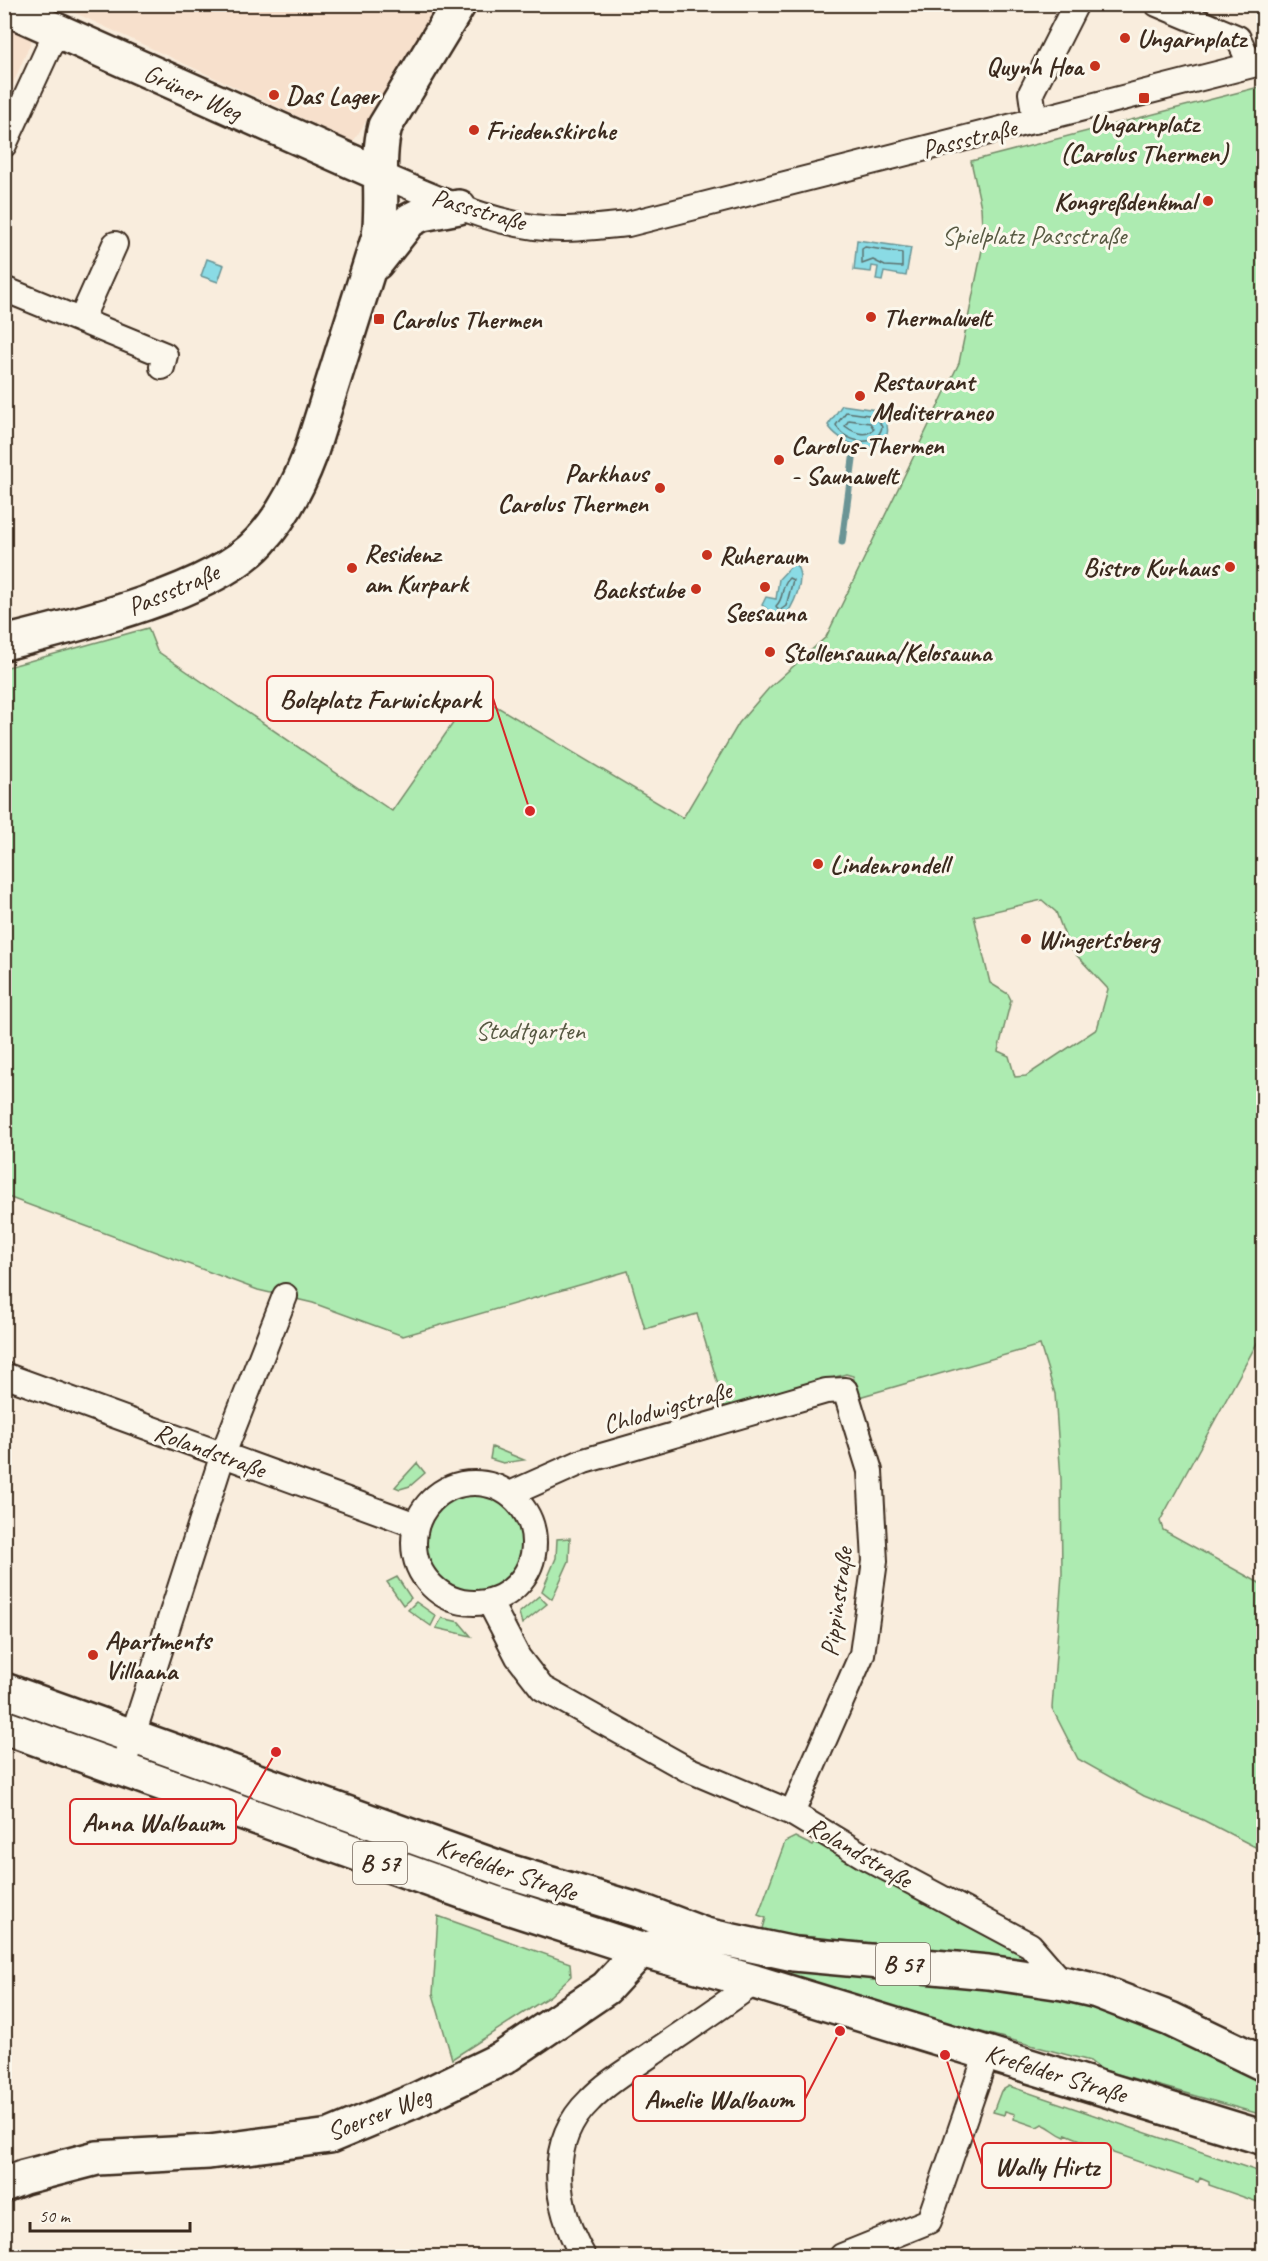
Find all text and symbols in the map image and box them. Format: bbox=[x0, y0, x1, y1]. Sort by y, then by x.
place label: Ungarnplatz bbox=[1137, 22, 1249, 55]
marker: Ungarnplatz bbox=[1118, 31, 1132, 45]
place label: Quynh Hoa bbox=[986, 50, 1085, 83]
street label: Grüner Weg bbox=[139, 56, 249, 129]
marker: Quynh Hoa bbox=[1088, 59, 1102, 73]
place label: Das Lager bbox=[286, 79, 380, 112]
marker: Das Lager bbox=[267, 88, 281, 102]
marker: Ungarnplatz (Carolus Thermen) bbox=[1137, 91, 1151, 105]
place label: Ungarnplatz (Carolus Thermen) bbox=[1060, 107, 1230, 170]
street label: Passstraße bbox=[918, 110, 1022, 166]
place label: Friedenskirche bbox=[486, 114, 618, 147]
marker: Friedenskirche bbox=[467, 123, 481, 137]
street label: Passstraße bbox=[428, 180, 532, 239]
place label: Kongreßdenkmal bbox=[1054, 185, 1200, 218]
marker: Kongreßdenkmal bbox=[1201, 194, 1215, 208]
park label: Spielplatz Passstraße bbox=[942, 219, 1129, 252]
place label: Thermalwelt bbox=[883, 301, 994, 334]
place label: Carolus Thermen bbox=[391, 303, 543, 336]
marker: Thermalwelt bbox=[864, 310, 878, 324]
marker: Carolus Thermen bbox=[372, 312, 386, 326]
place label: Restaurant Mediterraneo bbox=[872, 365, 994, 428]
marker: Restaurant Mediterraneo bbox=[853, 389, 867, 403]
place label: Carolus-Thermen - Saunawelt bbox=[791, 429, 945, 492]
marker: Carolus-Thermen - Saunawelt bbox=[772, 453, 786, 467]
place label: Parkhaus Carolus Thermen bbox=[497, 457, 651, 520]
marker: Parkhaus Carolus Thermen bbox=[653, 481, 667, 495]
place label: Residenz am Kurpark bbox=[364, 537, 470, 600]
place label: Ruheraum bbox=[719, 539, 809, 572]
marker: Ruheraum bbox=[700, 548, 714, 562]
place label: Bistro Kurhaus bbox=[1083, 551, 1221, 584]
street label: Passstraße bbox=[122, 554, 226, 623]
marker: Bistro Kurhaus bbox=[1223, 560, 1237, 574]
marker: Residenz am Kurpark bbox=[345, 561, 359, 575]
place label: Backstube bbox=[592, 573, 686, 606]
marker: Seesauna bbox=[758, 580, 772, 594]
marker: Backstube bbox=[689, 582, 703, 596]
place label: Seesauna bbox=[724, 596, 808, 629]
place label: Stollensauna/Kelosauna bbox=[782, 636, 994, 669]
marker: Stollensauna/Kelosauna bbox=[763, 645, 777, 659]
callout: Bolzplatz Farwickpark bbox=[267, 676, 493, 721]
text: Bolzplatz Farwickpark bbox=[280, 682, 483, 716]
place label: Lindenrondell bbox=[830, 848, 953, 881]
marker: Lindenrondell bbox=[811, 857, 825, 871]
place label: Wingertsberg bbox=[1038, 923, 1161, 956]
marker: Wingertsberg bbox=[1019, 932, 1033, 946]
park label: Stadtgarten bbox=[475, 1014, 586, 1047]
street label: Chlodwigstraße bbox=[599, 1373, 738, 1442]
street label: Rolandstraße bbox=[150, 1415, 272, 1487]
street label: Pippinstraße bbox=[813, 1543, 861, 1659]
place label: Apartments Villaana bbox=[105, 1624, 214, 1687]
marker: Apartments Villaana bbox=[86, 1648, 100, 1662]
callout: Anna Walbaum bbox=[70, 1799, 236, 1844]
text: Anna Walbaum bbox=[82, 1805, 225, 1839]
street label: Rolandstraße bbox=[801, 1809, 920, 1897]
street label: Krefelder Straße bbox=[432, 1830, 584, 1910]
road number: B 57 bbox=[353, 1842, 407, 1884]
road number: B 57 bbox=[876, 1943, 930, 1985]
street label: Krefelder Straße bbox=[981, 2036, 1133, 2111]
callout: Amelie Walbaum bbox=[633, 2076, 805, 2121]
street label: Soerser Weg bbox=[322, 2078, 438, 2148]
text: Amelie Walbaum bbox=[644, 2082, 795, 2116]
callout: Wally Hirtz bbox=[982, 2143, 1111, 2188]
text: Wally Hirtz bbox=[995, 2149, 1102, 2183]
scale bar bbox=[30, 2195, 190, 2233]
text: 50 m bbox=[39, 2205, 72, 2227]

